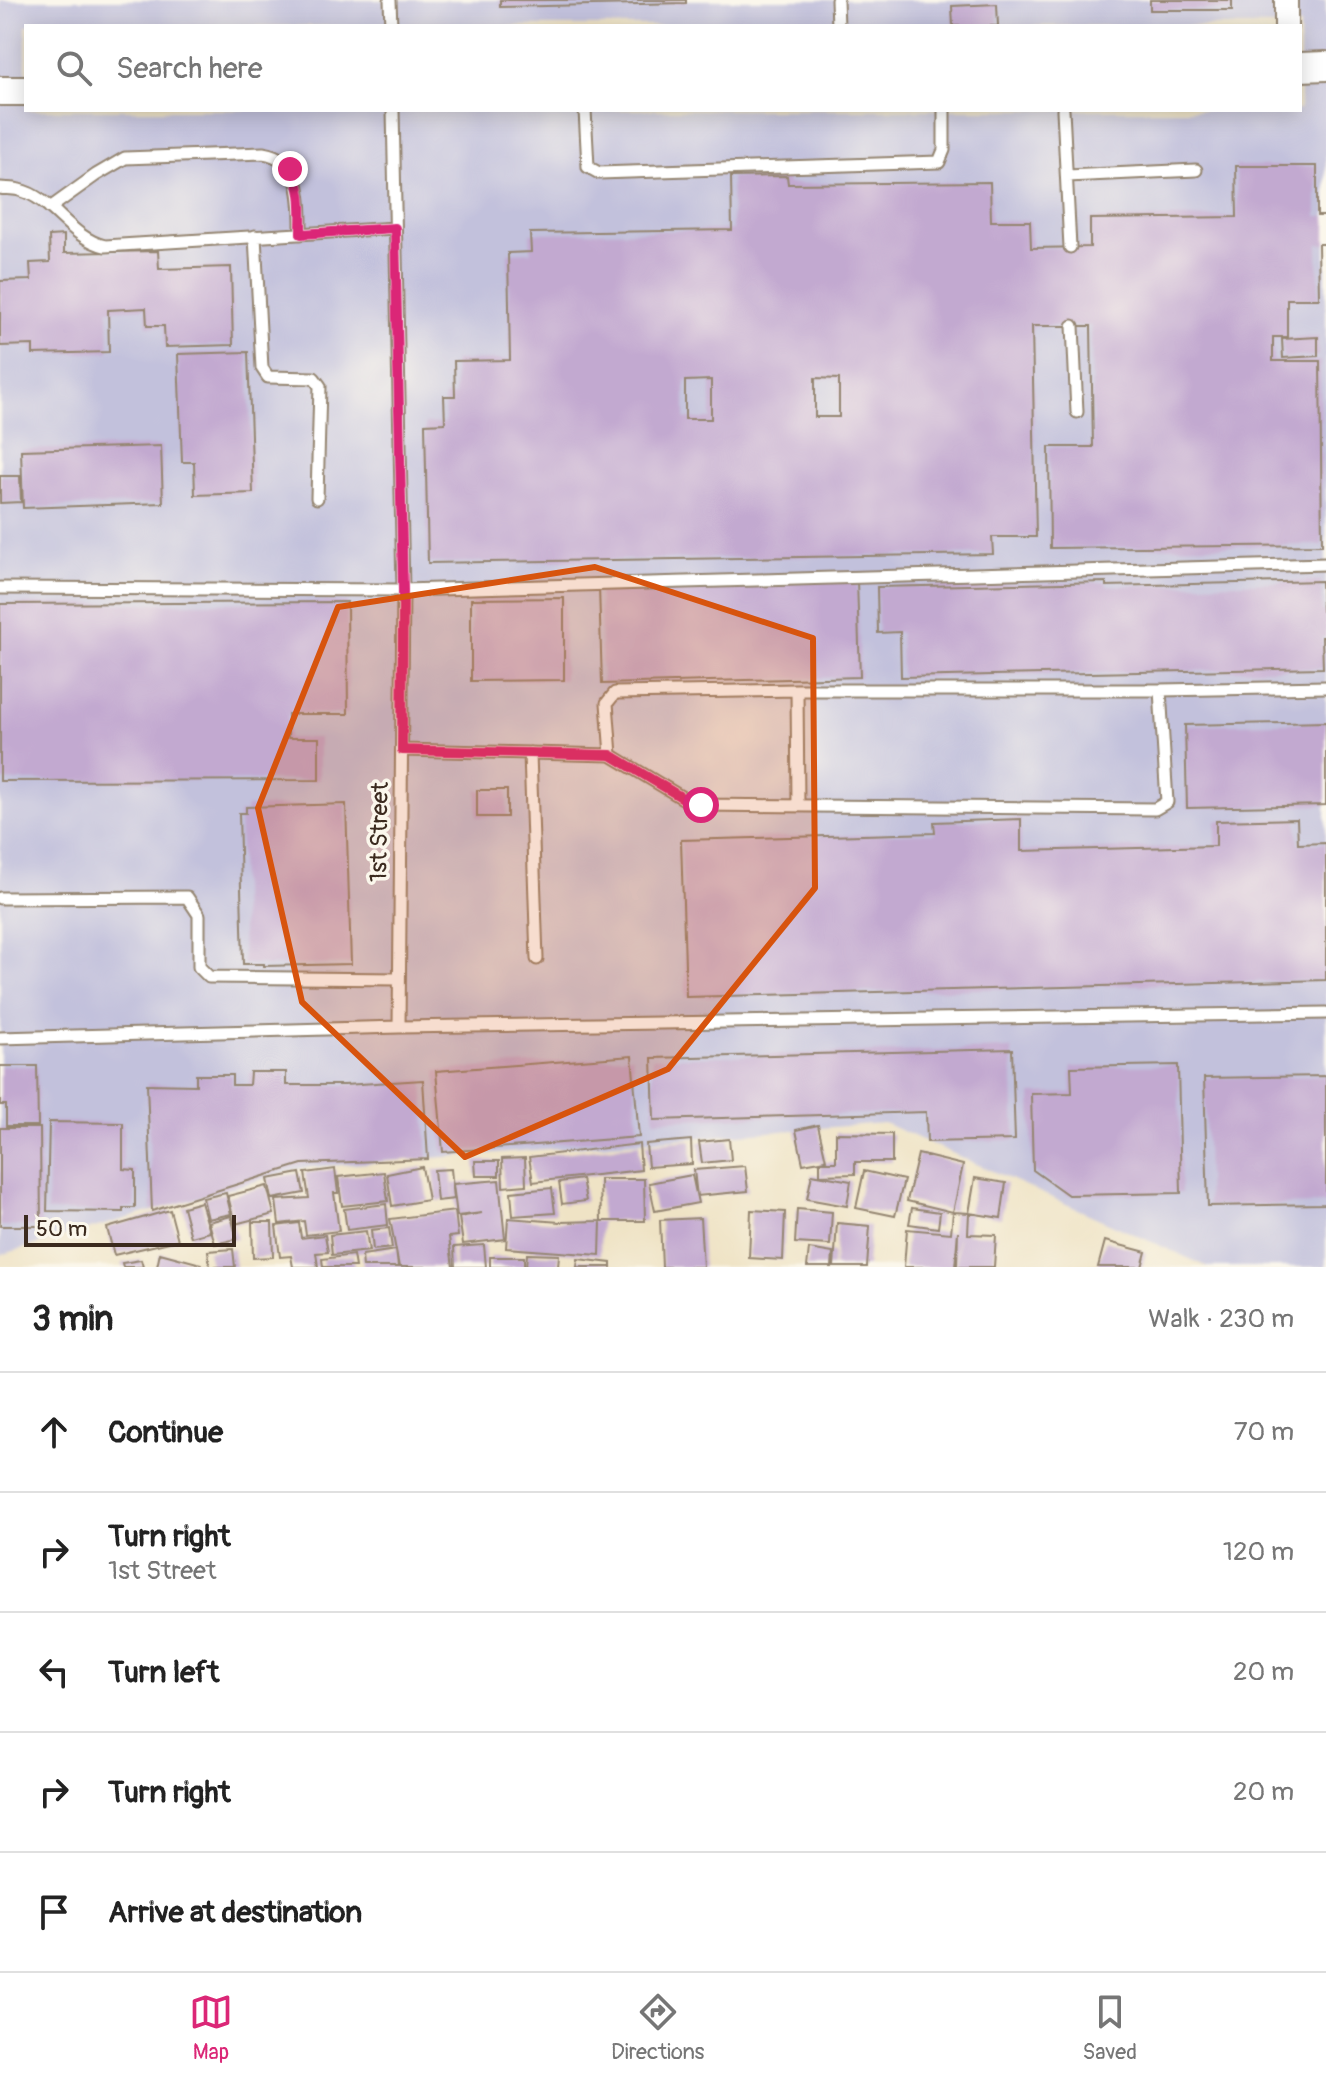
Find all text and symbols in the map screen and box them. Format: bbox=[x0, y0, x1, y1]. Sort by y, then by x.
search box bbox=[24, 24, 1302, 112]
icon: search bbox=[52, 46, 96, 90]
text: Search here bbox=[116, 50, 263, 87]
route end bbox=[272, 151, 308, 187]
street label: 1st Street bbox=[364, 781, 395, 882]
route start bbox=[683, 787, 719, 823]
scale bar bbox=[24, 1211, 236, 1247]
text: 50 m bbox=[36, 1215, 87, 1243]
text: 3 min bbox=[32, 1298, 114, 1341]
text: Walk · 230 m bbox=[1148, 1303, 1294, 1335]
icon: ahead bbox=[32, 1410, 76, 1454]
text: Continue bbox=[108, 1414, 223, 1451]
text: 70 m bbox=[1234, 1416, 1294, 1448]
text: Turn right bbox=[108, 1518, 231, 1555]
icon: right bbox=[32, 1530, 76, 1574]
text: 120 m bbox=[1223, 1536, 1294, 1568]
text: 1st Street bbox=[108, 1555, 216, 1587]
icon: left bbox=[32, 1650, 76, 1694]
text: Turn left bbox=[108, 1654, 219, 1691]
text: 20 m bbox=[1233, 1656, 1294, 1688]
icon: right bbox=[32, 1770, 76, 1814]
text: Turn right bbox=[108, 1774, 231, 1811]
text: 20 m bbox=[1233, 1776, 1294, 1808]
icon: arrive bbox=[32, 1890, 76, 1934]
text: Arrive at destination bbox=[108, 1894, 362, 1931]
tab: Map bbox=[189, 1990, 233, 2066]
tab: Directions bbox=[611, 1990, 704, 2066]
tab: Saved bbox=[1082, 1990, 1137, 2066]

